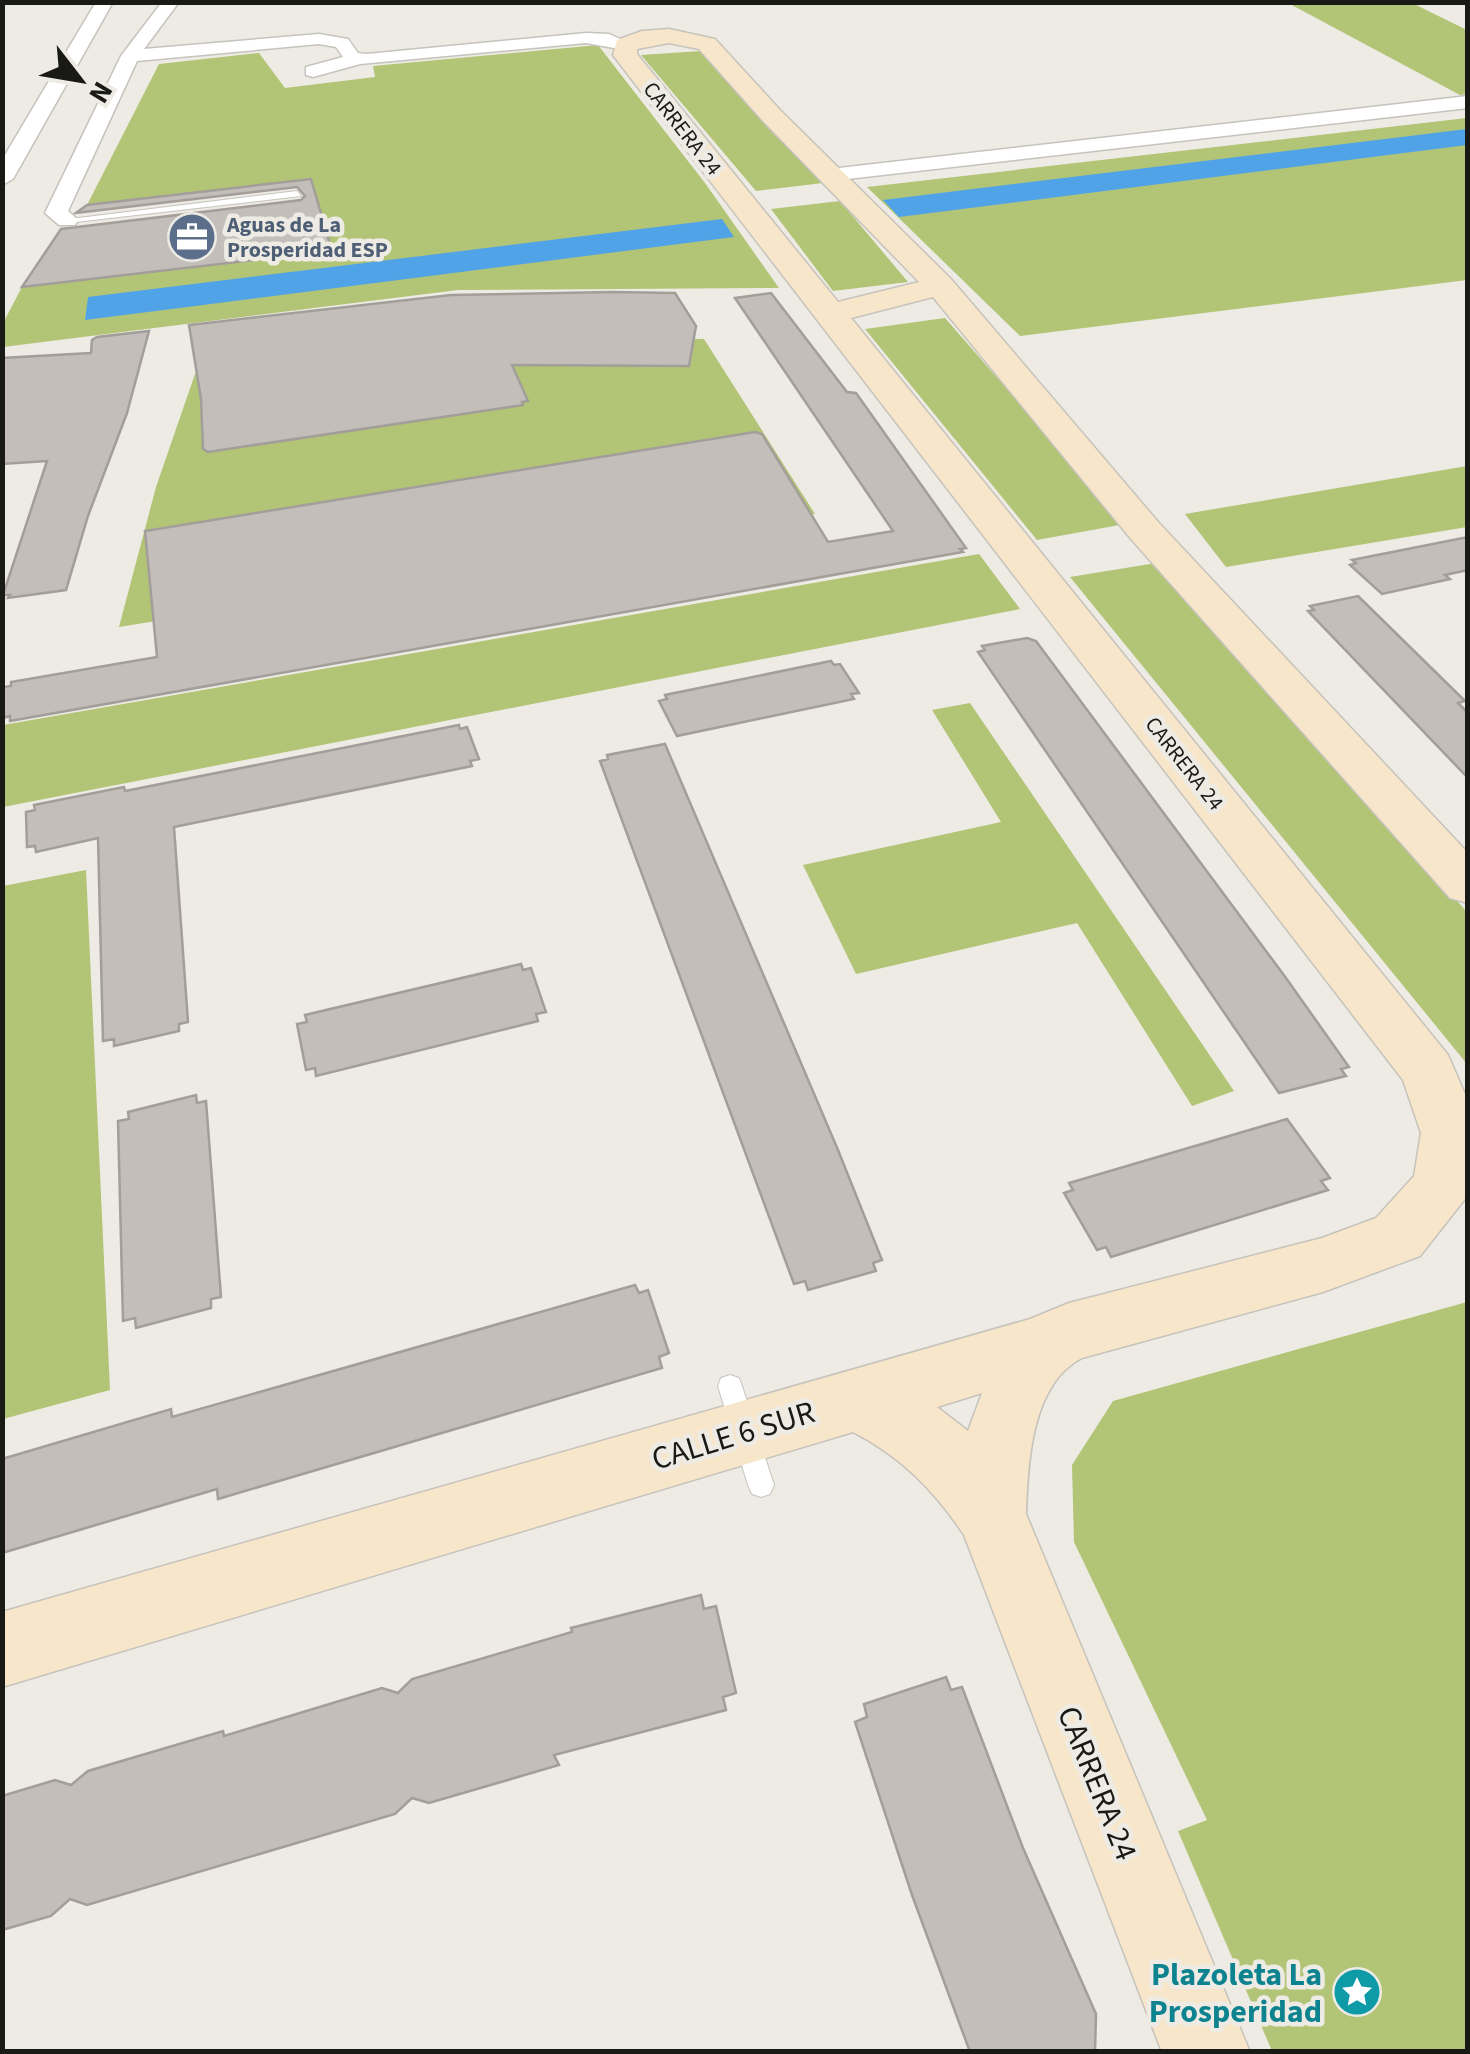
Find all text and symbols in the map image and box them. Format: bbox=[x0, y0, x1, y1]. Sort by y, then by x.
north arrow bbox=[30, 30, 130, 130]
text: N bbox=[79, 74, 123, 111]
street label: CARRERA 24 bbox=[635, 75, 729, 183]
place label: Aguas de La Prosperidad ESP bbox=[226, 209, 388, 266]
office icon: Aguas de La Prosperidad ESP bbox=[166, 211, 218, 263]
street label: CARRERA 24 bbox=[1137, 710, 1231, 818]
street label: CALLE 6 SUR bbox=[646, 1389, 820, 1483]
street label: CARRERA 24 bbox=[1045, 1699, 1149, 1867]
place label: Plazoleta La Prosperidad bbox=[1149, 1952, 1322, 2035]
place icon: Plazoleta La Prosperidad bbox=[1331, 1966, 1383, 2018]

